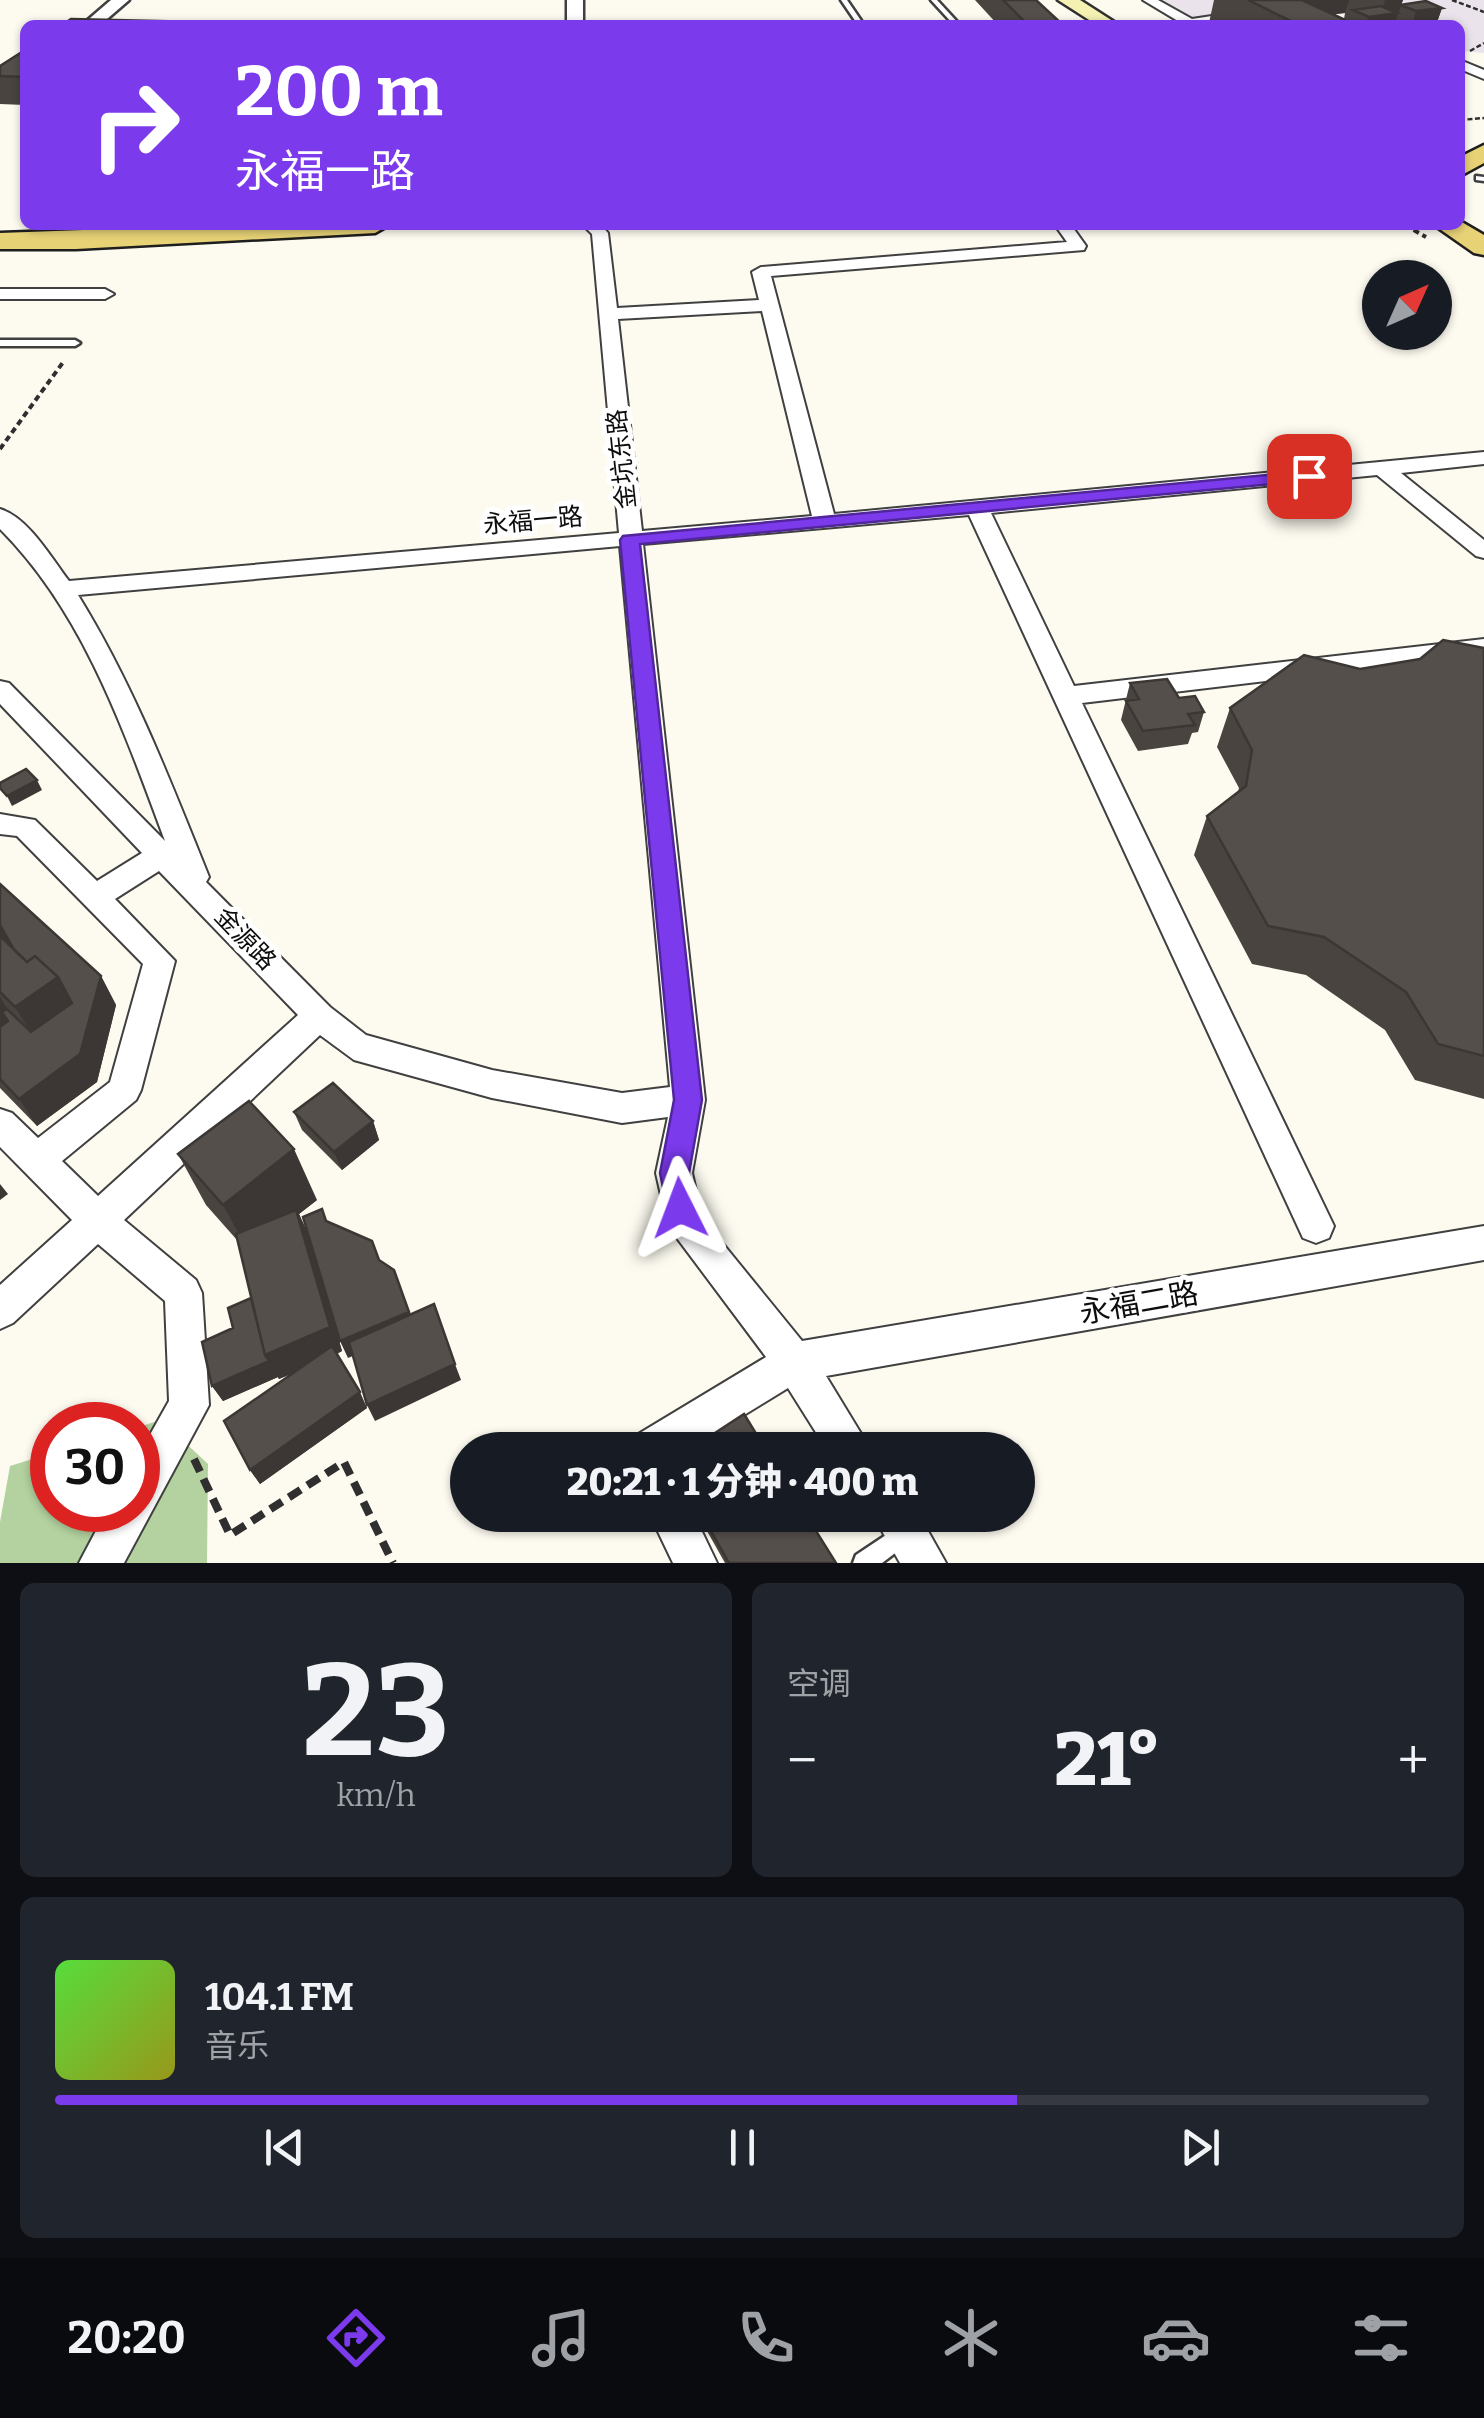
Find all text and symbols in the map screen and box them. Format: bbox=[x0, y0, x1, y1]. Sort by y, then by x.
text: 200 m bbox=[235, 50, 443, 134]
icon: right bbox=[70, 60, 200, 190]
text: 永福一路 bbox=[235, 145, 415, 199]
north arrow bbox=[1362, 260, 1452, 350]
map controls bbox=[1362, 260, 1452, 350]
street label: 金坑东路 bbox=[602, 408, 642, 510]
pin bbox=[1267, 434, 1352, 519]
icon: arrive bbox=[1282, 449, 1337, 504]
street label: 永福一路 bbox=[482, 502, 584, 540]
street label: 金源路 bbox=[208, 902, 282, 976]
position arrow bbox=[628, 1156, 732, 1260]
street label: 永福二路 bbox=[1077, 1275, 1201, 1331]
speed limit sign: 30 bbox=[30, 1402, 160, 1532]
text: 20:21 · 1 分钟 · 400 m bbox=[567, 1459, 918, 1505]
text: 23 bbox=[302, 1633, 450, 1789]
text: 空调 bbox=[787, 1665, 851, 1703]
text: 21° bbox=[1054, 1715, 1161, 1805]
text: − bbox=[787, 1728, 817, 1794]
text: + bbox=[1398, 1728, 1429, 1794]
text: km/h bbox=[336, 1776, 416, 1814]
text: 104.1 FM bbox=[205, 1974, 354, 2020]
text: 音乐 bbox=[205, 2027, 269, 2065]
icon: previous bbox=[257, 2120, 312, 2175]
icon: pause bbox=[715, 2120, 770, 2175]
icon: next bbox=[1173, 2120, 1228, 2175]
icon: directions bbox=[321, 2303, 391, 2373]
icon: music bbox=[526, 2303, 596, 2373]
icon: phone bbox=[731, 2303, 801, 2373]
icon: climate bbox=[936, 2303, 1006, 2373]
icon: car bbox=[1141, 2303, 1211, 2373]
icon: filters bbox=[1346, 2303, 1416, 2373]
text: 20:20 bbox=[68, 2311, 186, 2365]

